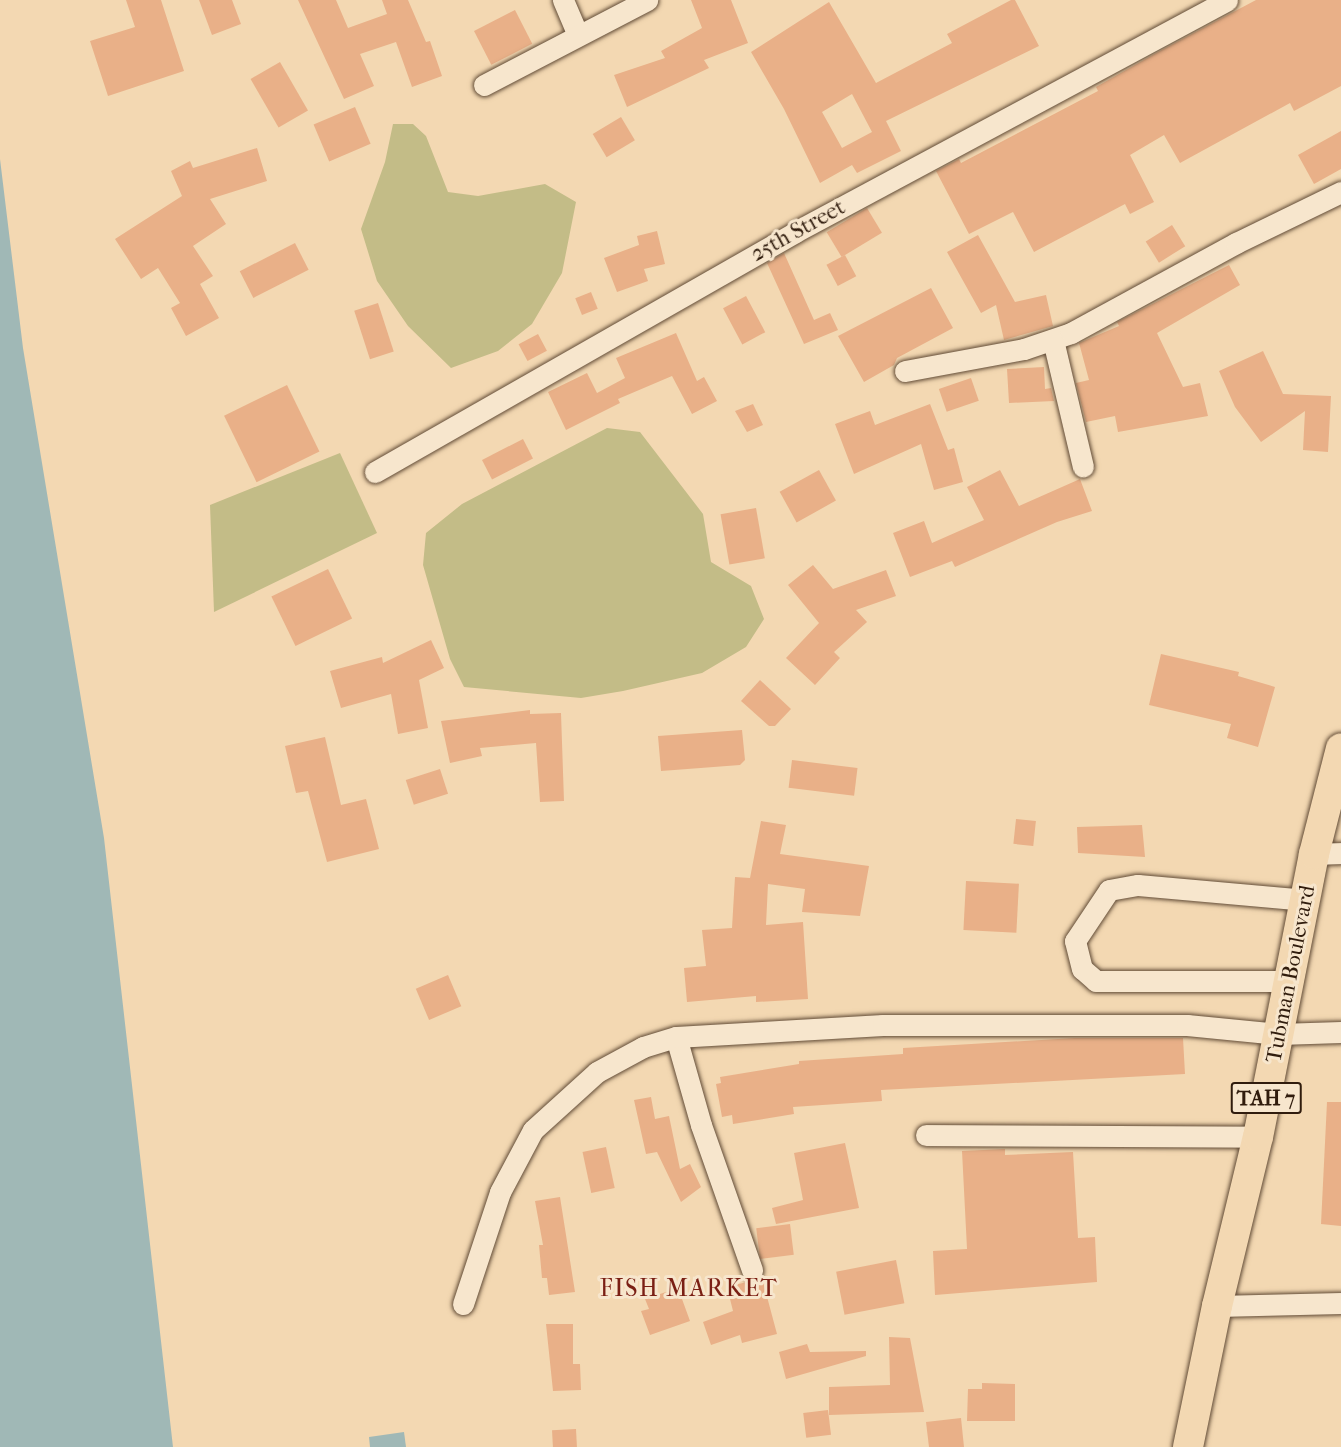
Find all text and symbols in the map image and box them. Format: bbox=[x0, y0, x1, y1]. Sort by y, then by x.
street label: 25th Street bbox=[746, 194, 850, 268]
street label: Tubman Boulevard bbox=[1261, 883, 1321, 1065]
road number: TAH 7 bbox=[1230, 1080, 1302, 1116]
district label: FISH MARKET bbox=[600, 1275, 778, 1303]

